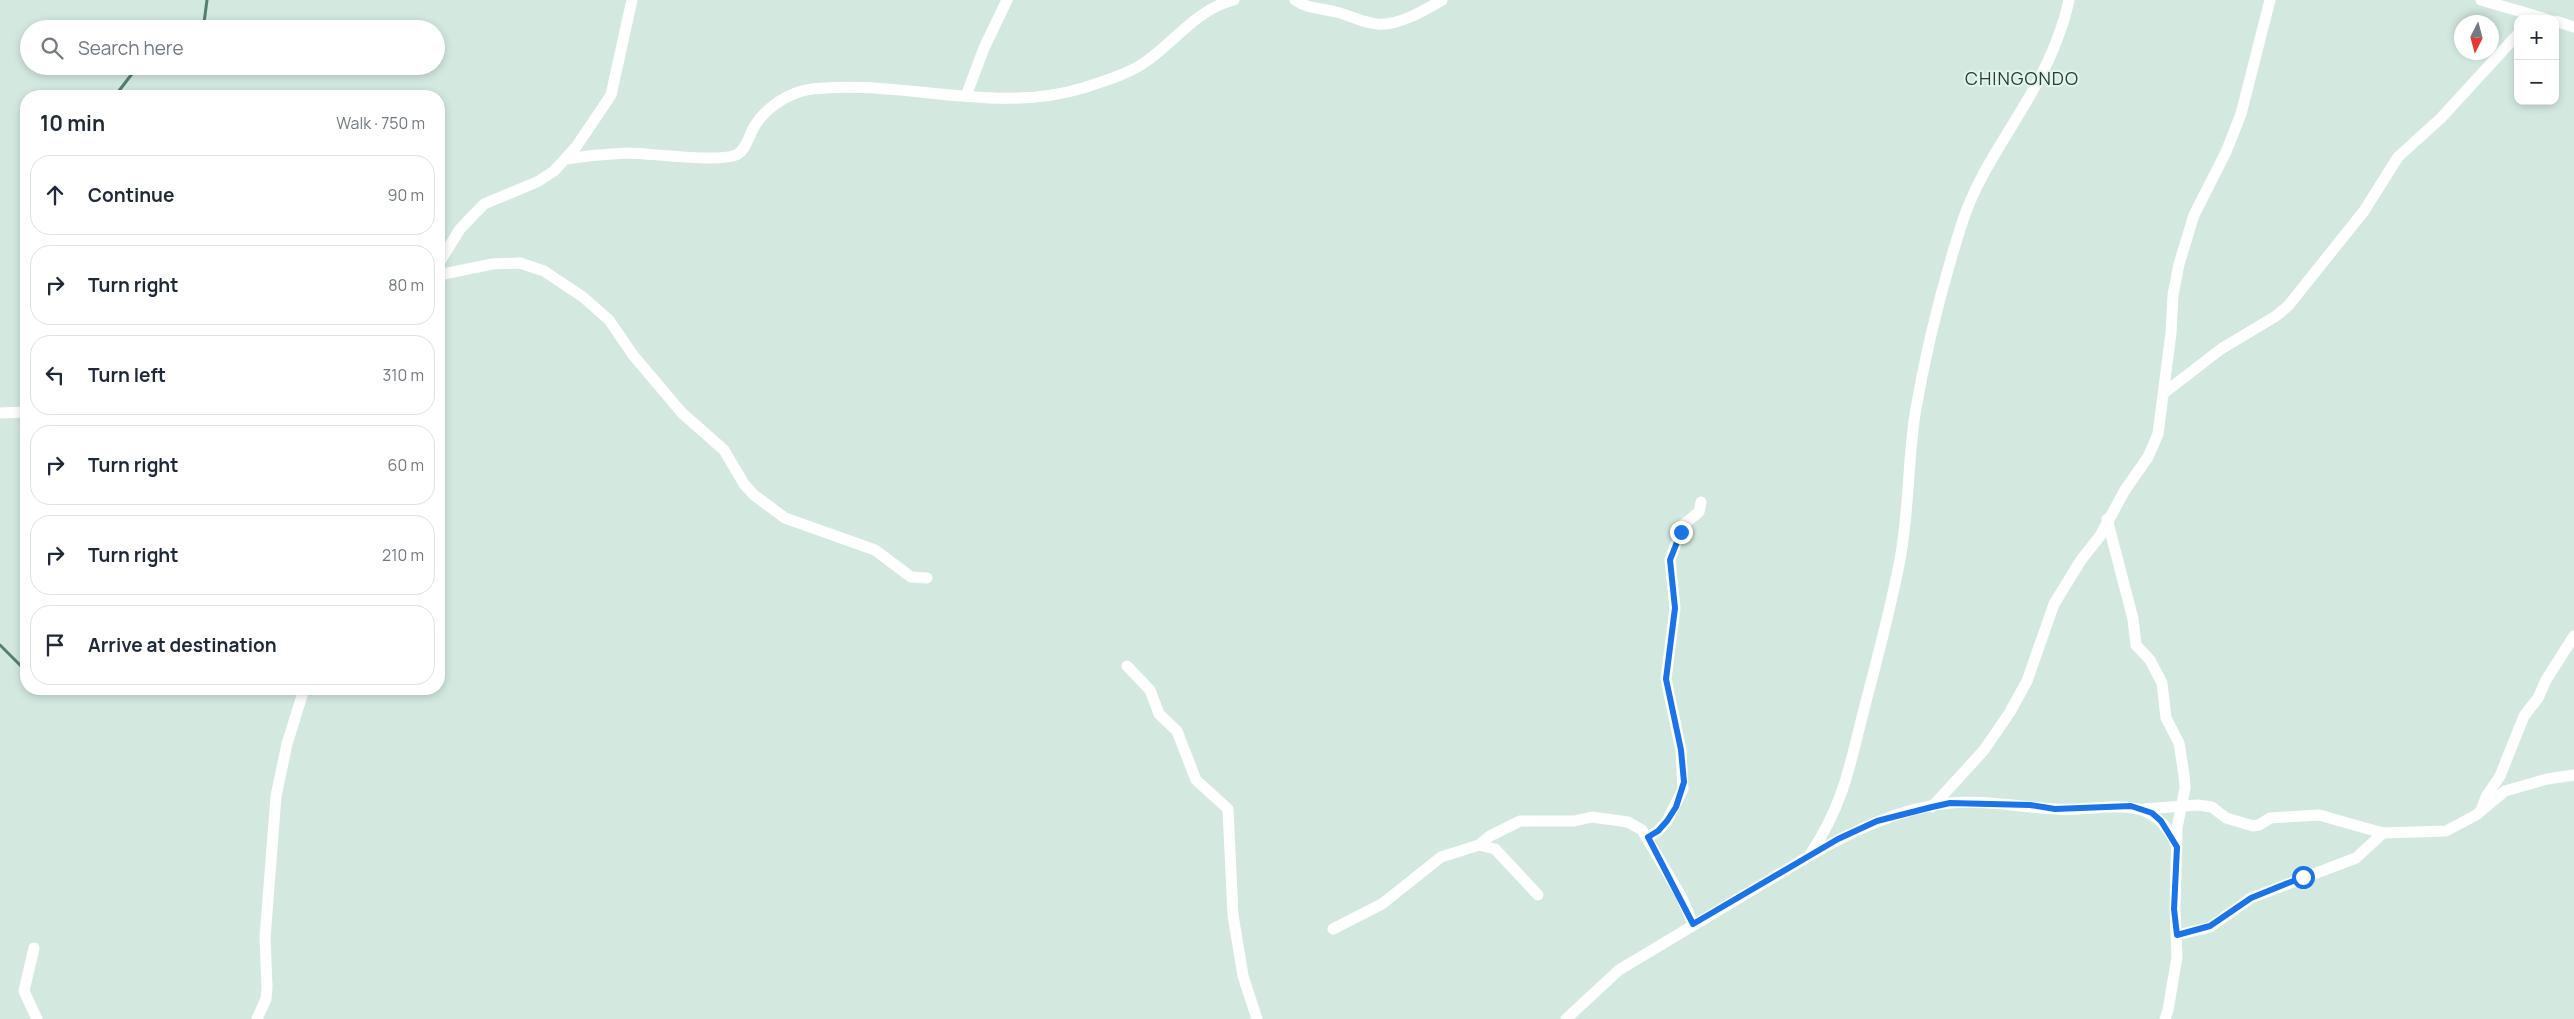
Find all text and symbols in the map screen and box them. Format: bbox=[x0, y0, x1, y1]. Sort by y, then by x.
north arrow bbox=[2454, 15, 2499, 60]
map controls bbox=[2514, 15, 2559, 105]
button: + bbox=[2514, 15, 2559, 60]
search box bbox=[20, 20, 445, 75]
icon: search bbox=[38, 34, 66, 62]
text: Search here bbox=[78, 35, 184, 61]
button: − bbox=[2514, 60, 2559, 105]
district label: CHINGONDO bbox=[1965, 66, 2079, 90]
text: 10 min bbox=[40, 109, 105, 137]
text: Walk · 750 m bbox=[336, 112, 425, 134]
icon: ahead bbox=[41, 181, 69, 209]
text: Continue bbox=[88, 182, 174, 208]
text: 90 m bbox=[388, 184, 424, 206]
icon: right bbox=[41, 271, 69, 299]
text: Turn right bbox=[88, 272, 178, 298]
text: 80 m bbox=[388, 274, 424, 296]
icon: left bbox=[41, 361, 69, 389]
text: Turn left bbox=[88, 362, 166, 388]
text: 310 m bbox=[382, 364, 424, 386]
icon: right bbox=[41, 451, 69, 479]
text: Turn right bbox=[88, 452, 178, 478]
text: 60 m bbox=[388, 454, 424, 476]
route end bbox=[1670, 521, 1693, 544]
icon: right bbox=[41, 541, 69, 569]
text: Turn right bbox=[88, 542, 178, 568]
text: 210 m bbox=[382, 544, 424, 566]
icon: arrive bbox=[41, 631, 69, 659]
text: Arrive at destination bbox=[88, 632, 277, 658]
route start bbox=[2292, 866, 2315, 889]

